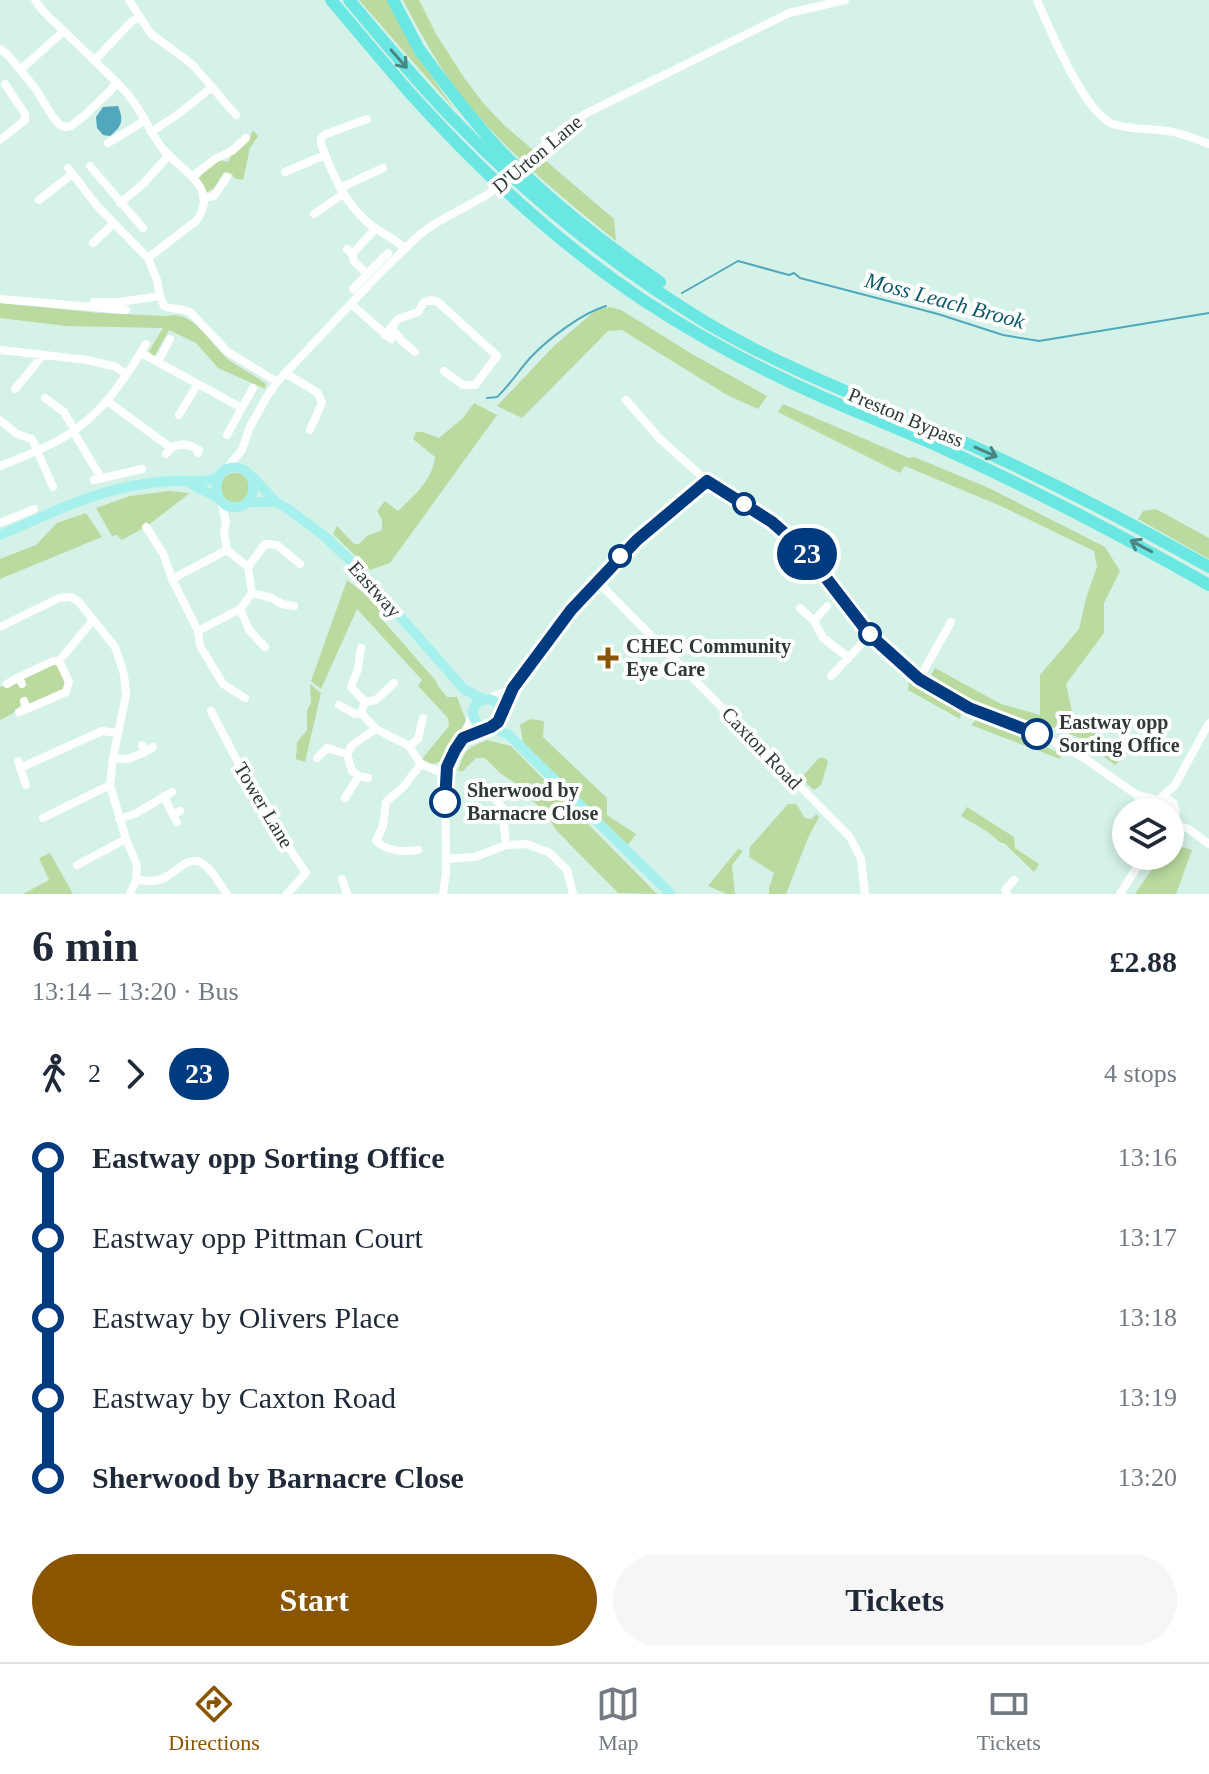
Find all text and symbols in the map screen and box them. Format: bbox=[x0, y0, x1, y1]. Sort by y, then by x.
one-way arrow bbox=[390, 49, 408, 69]
street label: D'Urton Lane bbox=[488, 110, 586, 198]
water label: Moss Leach Brook bbox=[861, 267, 1029, 334]
street label: Preston Bypass bbox=[845, 383, 967, 452]
one-way arrow bbox=[974, 446, 998, 461]
unlabelled marker bbox=[733, 493, 755, 515]
line badge: 23 bbox=[771, 528, 843, 580]
text: 23 bbox=[793, 538, 821, 569]
one-way arrow bbox=[1130, 538, 1153, 554]
unlabelled marker bbox=[609, 545, 631, 567]
street label: Eastway bbox=[343, 556, 406, 622]
unlabelled marker bbox=[859, 623, 881, 645]
place label: CHEC Community Eye Care bbox=[626, 635, 791, 681]
marker: CHEC Community Eye Care bbox=[597, 647, 619, 669]
street label: Caxton Road bbox=[718, 703, 806, 793]
place label: Eastway opp Sorting Office bbox=[1059, 711, 1180, 757]
marker: Eastway opp Sorting Office bbox=[1022, 719, 1052, 749]
street label: Tower Lane bbox=[230, 758, 298, 852]
place label: Sherwood by Barnacre Close bbox=[467, 779, 598, 824]
marker: Sherwood by Barnacre Close bbox=[430, 787, 460, 817]
map controls bbox=[1112, 798, 1184, 870]
button: layers bbox=[1112, 798, 1184, 870]
text: 6 min bbox=[32, 922, 138, 971]
text: £2.88 bbox=[1110, 945, 1177, 978]
text: 13:14 – 13:20 · Bus bbox=[32, 977, 239, 1006]
icon: walk bbox=[32, 1052, 76, 1096]
icon: forward bbox=[113, 1052, 157, 1096]
text: 23 bbox=[185, 1058, 213, 1089]
text: 2 bbox=[88, 1059, 101, 1088]
text: 4 stops bbox=[1104, 1059, 1177, 1088]
text: Eastway opp Sorting Office bbox=[92, 1141, 445, 1174]
text: 13:16 bbox=[1118, 1143, 1177, 1172]
text: Eastway opp Pittman Court bbox=[92, 1221, 423, 1254]
text: 13:17 bbox=[1118, 1223, 1177, 1252]
text: Eastway by Olivers Place bbox=[92, 1301, 399, 1334]
text: 13:18 bbox=[1118, 1303, 1177, 1332]
text: Eastway by Caxton Road bbox=[92, 1381, 396, 1414]
text: 13:19 bbox=[1118, 1383, 1177, 1412]
text: Sherwood by Barnacre Close bbox=[92, 1461, 464, 1494]
text: 13:20 bbox=[1118, 1463, 1177, 1492]
button: Start bbox=[32, 1554, 597, 1646]
button: Tickets bbox=[613, 1554, 1177, 1646]
tab: Directions bbox=[168, 1682, 260, 1756]
tab: Map bbox=[596, 1682, 640, 1756]
tab: Tickets bbox=[977, 1682, 1041, 1756]

